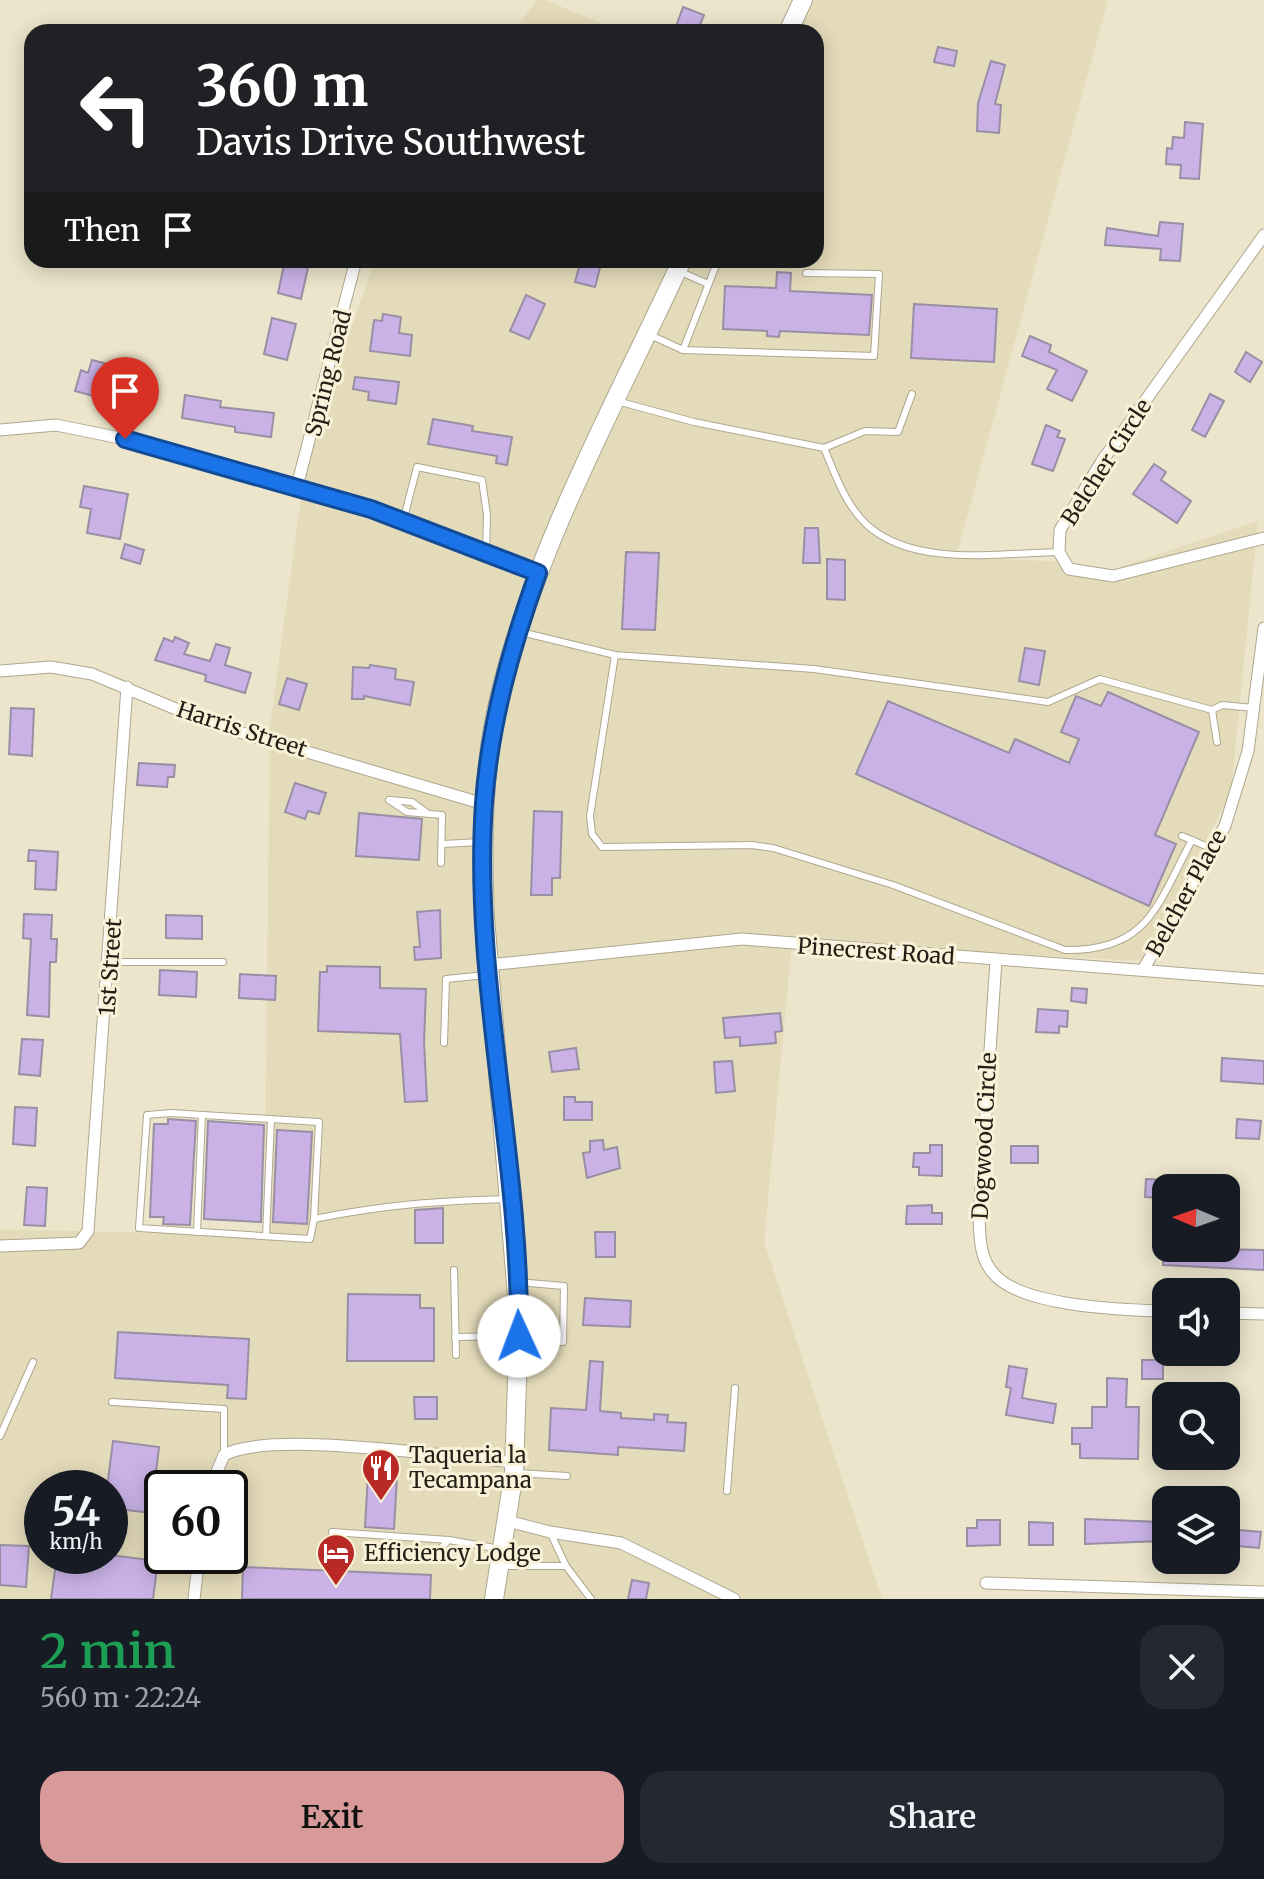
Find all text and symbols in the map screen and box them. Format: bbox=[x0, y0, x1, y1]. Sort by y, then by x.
text: 360 m bbox=[196, 51, 368, 121]
icon: left bbox=[64, 56, 168, 160]
text: Davis Drive Southwest bbox=[196, 120, 585, 165]
icon: arrive bbox=[156, 208, 200, 252]
text: Then bbox=[64, 211, 140, 249]
street label: Spring Road bbox=[299, 307, 357, 439]
pin bbox=[91, 357, 159, 439]
icon: arrive bbox=[103, 369, 147, 413]
street label: Belcher Circle bbox=[1055, 393, 1157, 531]
street label: Harris Street bbox=[173, 695, 311, 763]
street label: Belcher Place bbox=[1140, 825, 1232, 961]
street label: 1st Street bbox=[93, 917, 127, 1017]
street label: Pinecrest Road bbox=[796, 932, 956, 970]
street label: Dogwood Circle bbox=[966, 1052, 1002, 1220]
north arrow bbox=[1152, 1174, 1240, 1262]
map controls bbox=[1152, 1174, 1240, 1574]
button: sound bbox=[1152, 1278, 1240, 1366]
position arrow bbox=[477, 1294, 561, 1378]
button: search bbox=[1152, 1382, 1240, 1470]
place label: Taqueria la Tecampana bbox=[409, 1441, 532, 1494]
restaurant icon: Taqueria la Tecampana bbox=[360, 1447, 402, 1502]
speed limit sign: 60 bbox=[144, 1470, 248, 1574]
button: layers bbox=[1152, 1486, 1240, 1574]
text: 54 bbox=[52, 1487, 100, 1537]
text: km/h bbox=[50, 1529, 102, 1554]
hotel icon: Efficiency Lodge bbox=[315, 1532, 357, 1587]
place label: Efficiency Lodge bbox=[364, 1539, 541, 1567]
text: 2 min bbox=[40, 1621, 176, 1681]
button: close bbox=[1140, 1625, 1224, 1709]
text: 560 m · 22:24 bbox=[40, 1681, 201, 1714]
button: Exit bbox=[40, 1771, 624, 1863]
button: Share bbox=[640, 1771, 1224, 1863]

